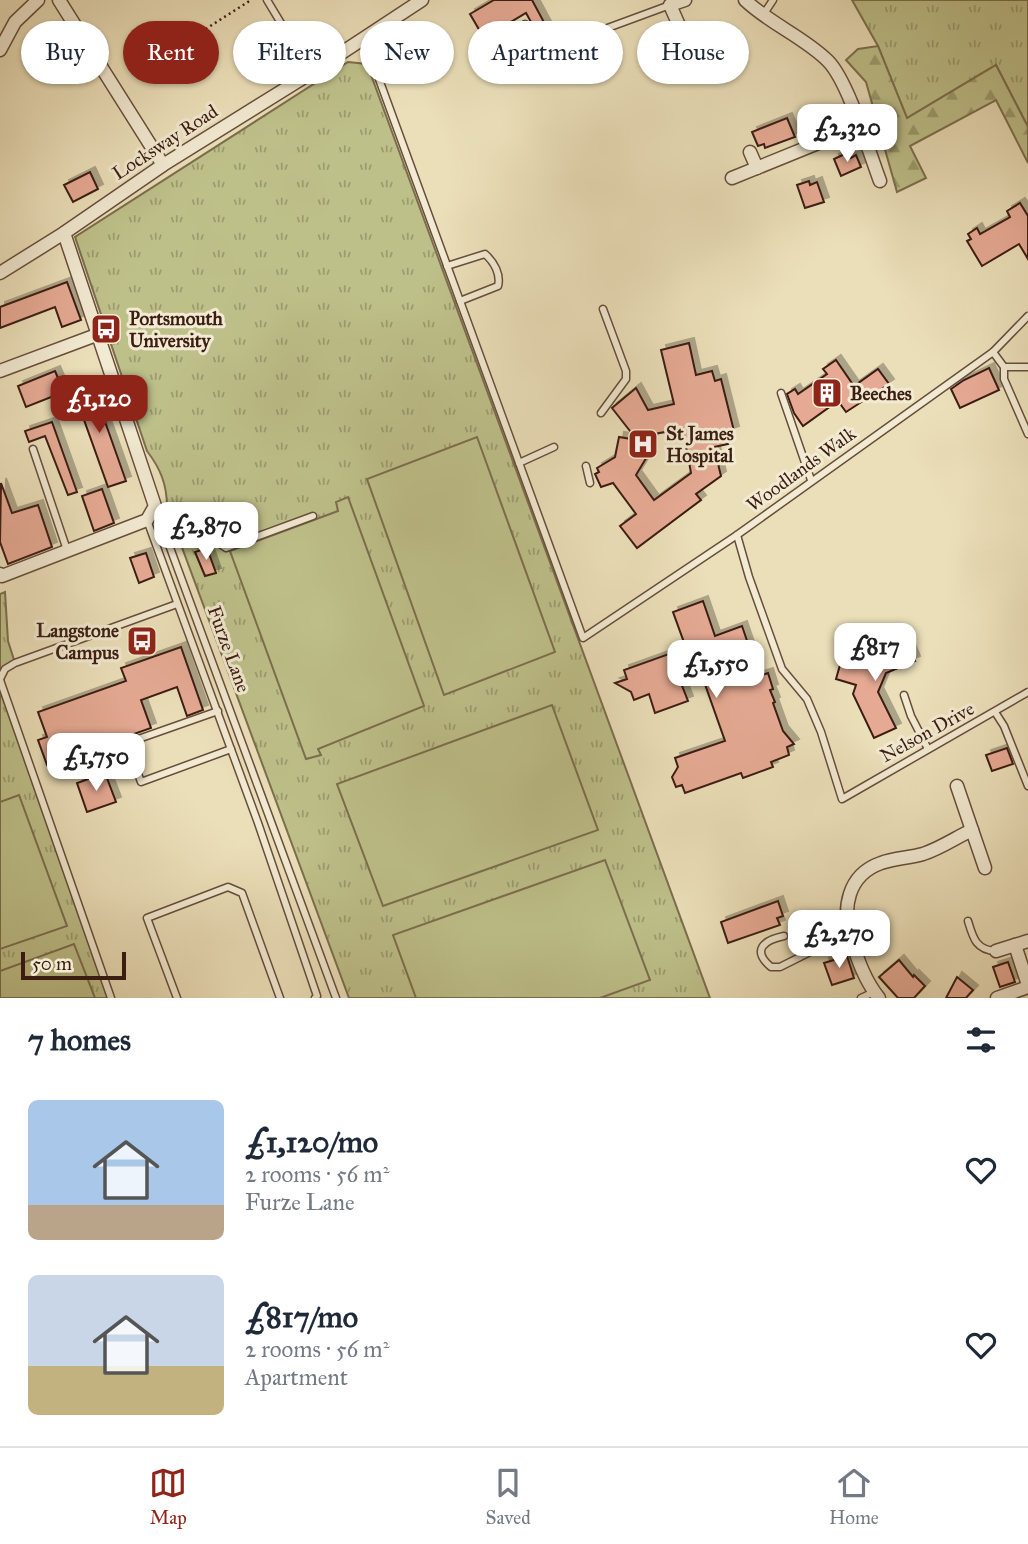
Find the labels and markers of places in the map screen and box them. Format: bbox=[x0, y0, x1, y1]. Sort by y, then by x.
pin: £2,320 bbox=[790, 104, 904, 164]
place label: Portsmouth University bbox=[129, 307, 223, 353]
bus stop icon: Portsmouth University bbox=[89, 312, 123, 346]
pin: £1,120 bbox=[42, 376, 156, 435]
building icon: Beeches bbox=[810, 376, 844, 410]
place label: Beeches bbox=[850, 382, 912, 405]
place label: St James Hospital bbox=[666, 422, 734, 468]
hospital icon: St James Hospital bbox=[626, 427, 660, 461]
pin: £2,870 bbox=[149, 503, 263, 562]
place label: Langstone Campus bbox=[36, 619, 119, 665]
bus stop icon: Langstone Campus bbox=[125, 624, 159, 658]
pin: £817 bbox=[834, 624, 916, 683]
pin: £1,550 bbox=[659, 640, 773, 700]
pin: £1,750 bbox=[39, 734, 153, 793]
pin: £2,270 bbox=[782, 911, 896, 970]

